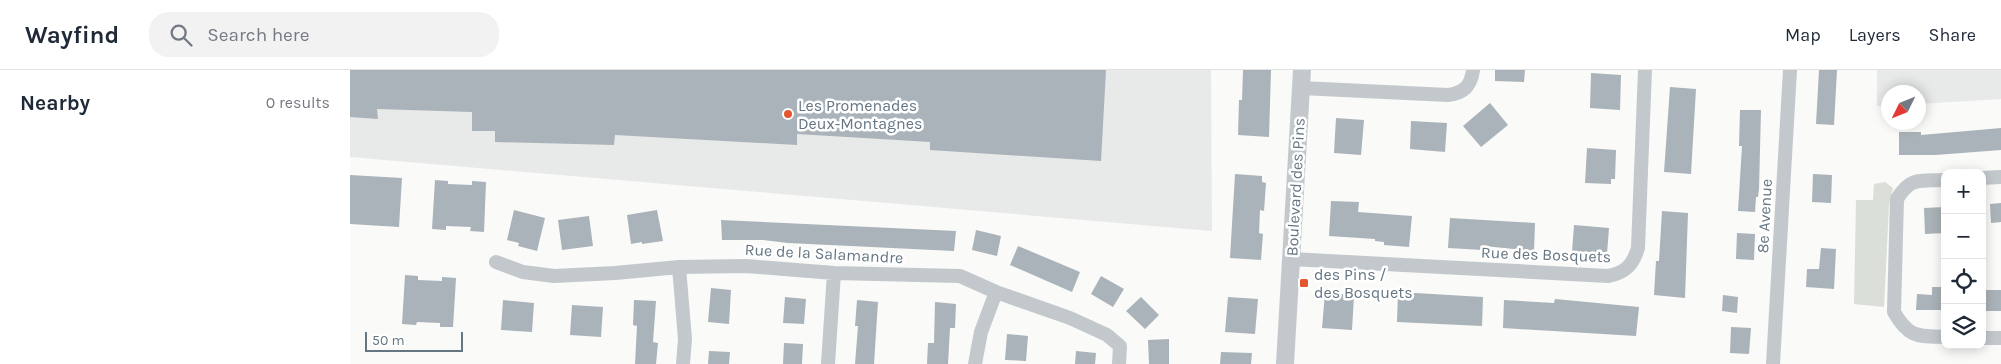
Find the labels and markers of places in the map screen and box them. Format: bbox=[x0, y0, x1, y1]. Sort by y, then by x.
place label: Les Promenades Deux-Montagnes bbox=[798, 96, 922, 133]
marker: Les Promenades Deux-Montagnes bbox=[782, 108, 794, 120]
place label: des Pins / des Bosquets bbox=[1314, 265, 1413, 302]
marker: des Pins / des Bosquets bbox=[1298, 277, 1310, 289]

